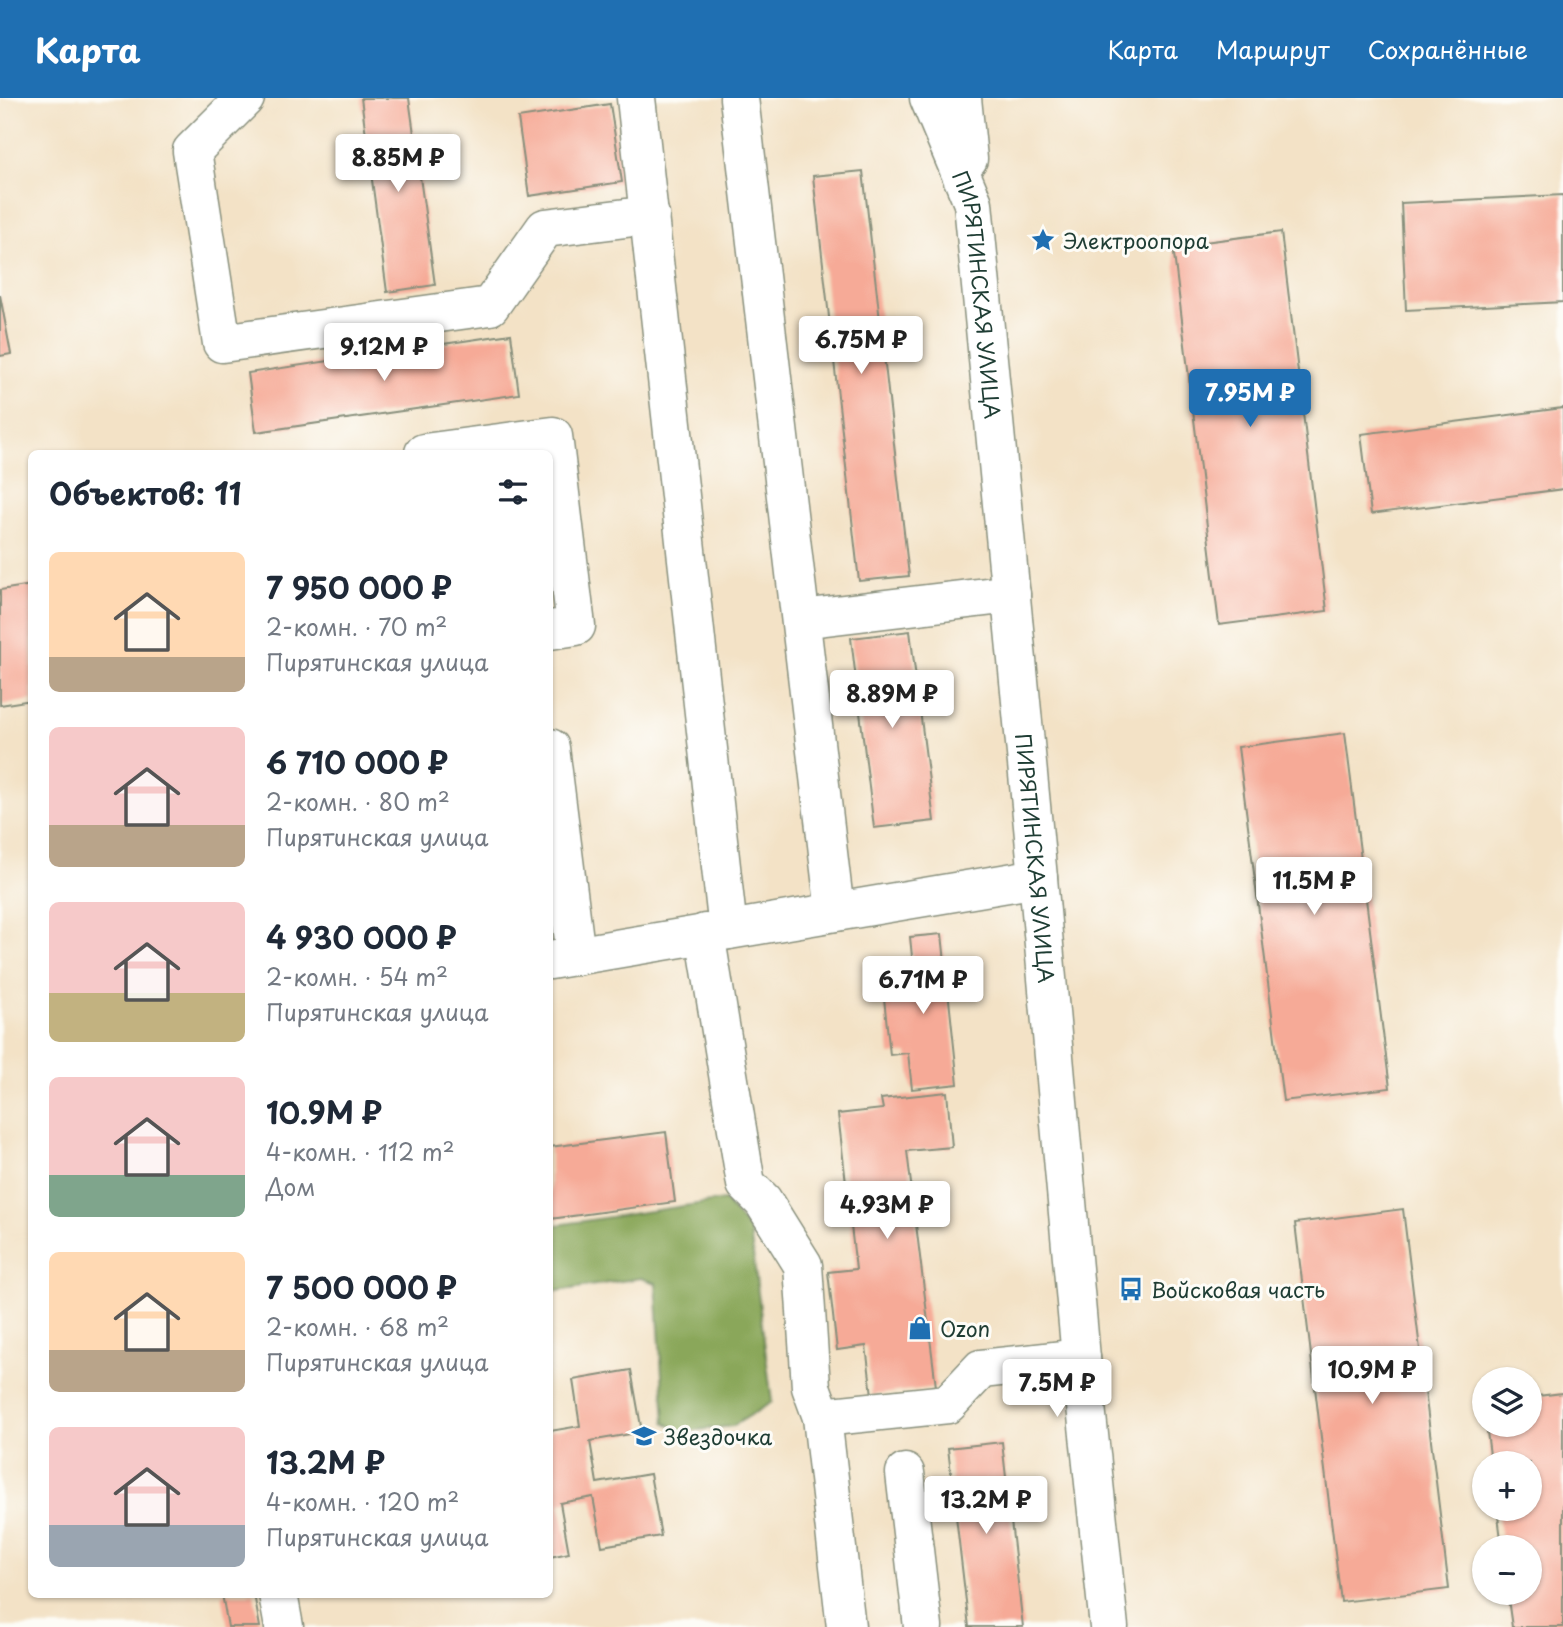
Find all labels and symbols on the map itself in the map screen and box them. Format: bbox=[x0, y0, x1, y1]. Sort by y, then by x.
pin: 8.85M ₽ bbox=[333, 134, 463, 194]
street label: ПИРЯТИНСКАЯ УЛИЦА bbox=[945, 165, 1010, 420]
place label: Электроопора bbox=[1063, 224, 1209, 256]
place icon: Электроопора bbox=[1029, 226, 1057, 254]
pin: 6.75M ₽ bbox=[796, 316, 926, 376]
pin: 9.12M ₽ bbox=[319, 324, 449, 383]
pin: 7.95M ₽ bbox=[1185, 370, 1315, 429]
pin: 8.89M ₽ bbox=[827, 670, 957, 730]
street label: ПИРЯТИНСКАЯ УЛИЦА bbox=[1008, 732, 1063, 984]
pin: 11.5M ₽ bbox=[1249, 858, 1379, 917]
pin: 6.71M ₽ bbox=[858, 956, 988, 1016]
pin: 4.93M ₽ bbox=[822, 1182, 952, 1241]
place label: Войсковая часть bbox=[1151, 1273, 1325, 1305]
bus stop icon: Войсковая часть bbox=[1117, 1275, 1145, 1303]
place label: Ozon bbox=[940, 1312, 990, 1344]
shop icon: Ozon bbox=[906, 1314, 934, 1342]
pin: 10.9M ₽ bbox=[1307, 1346, 1437, 1406]
pin: 7.5M ₽ bbox=[1000, 1360, 1114, 1419]
place label: Звездочка bbox=[664, 1420, 773, 1452]
school or university icon: Звездочка bbox=[630, 1422, 658, 1450]
pin: 13.2M ₽ bbox=[921, 1476, 1051, 1536]

